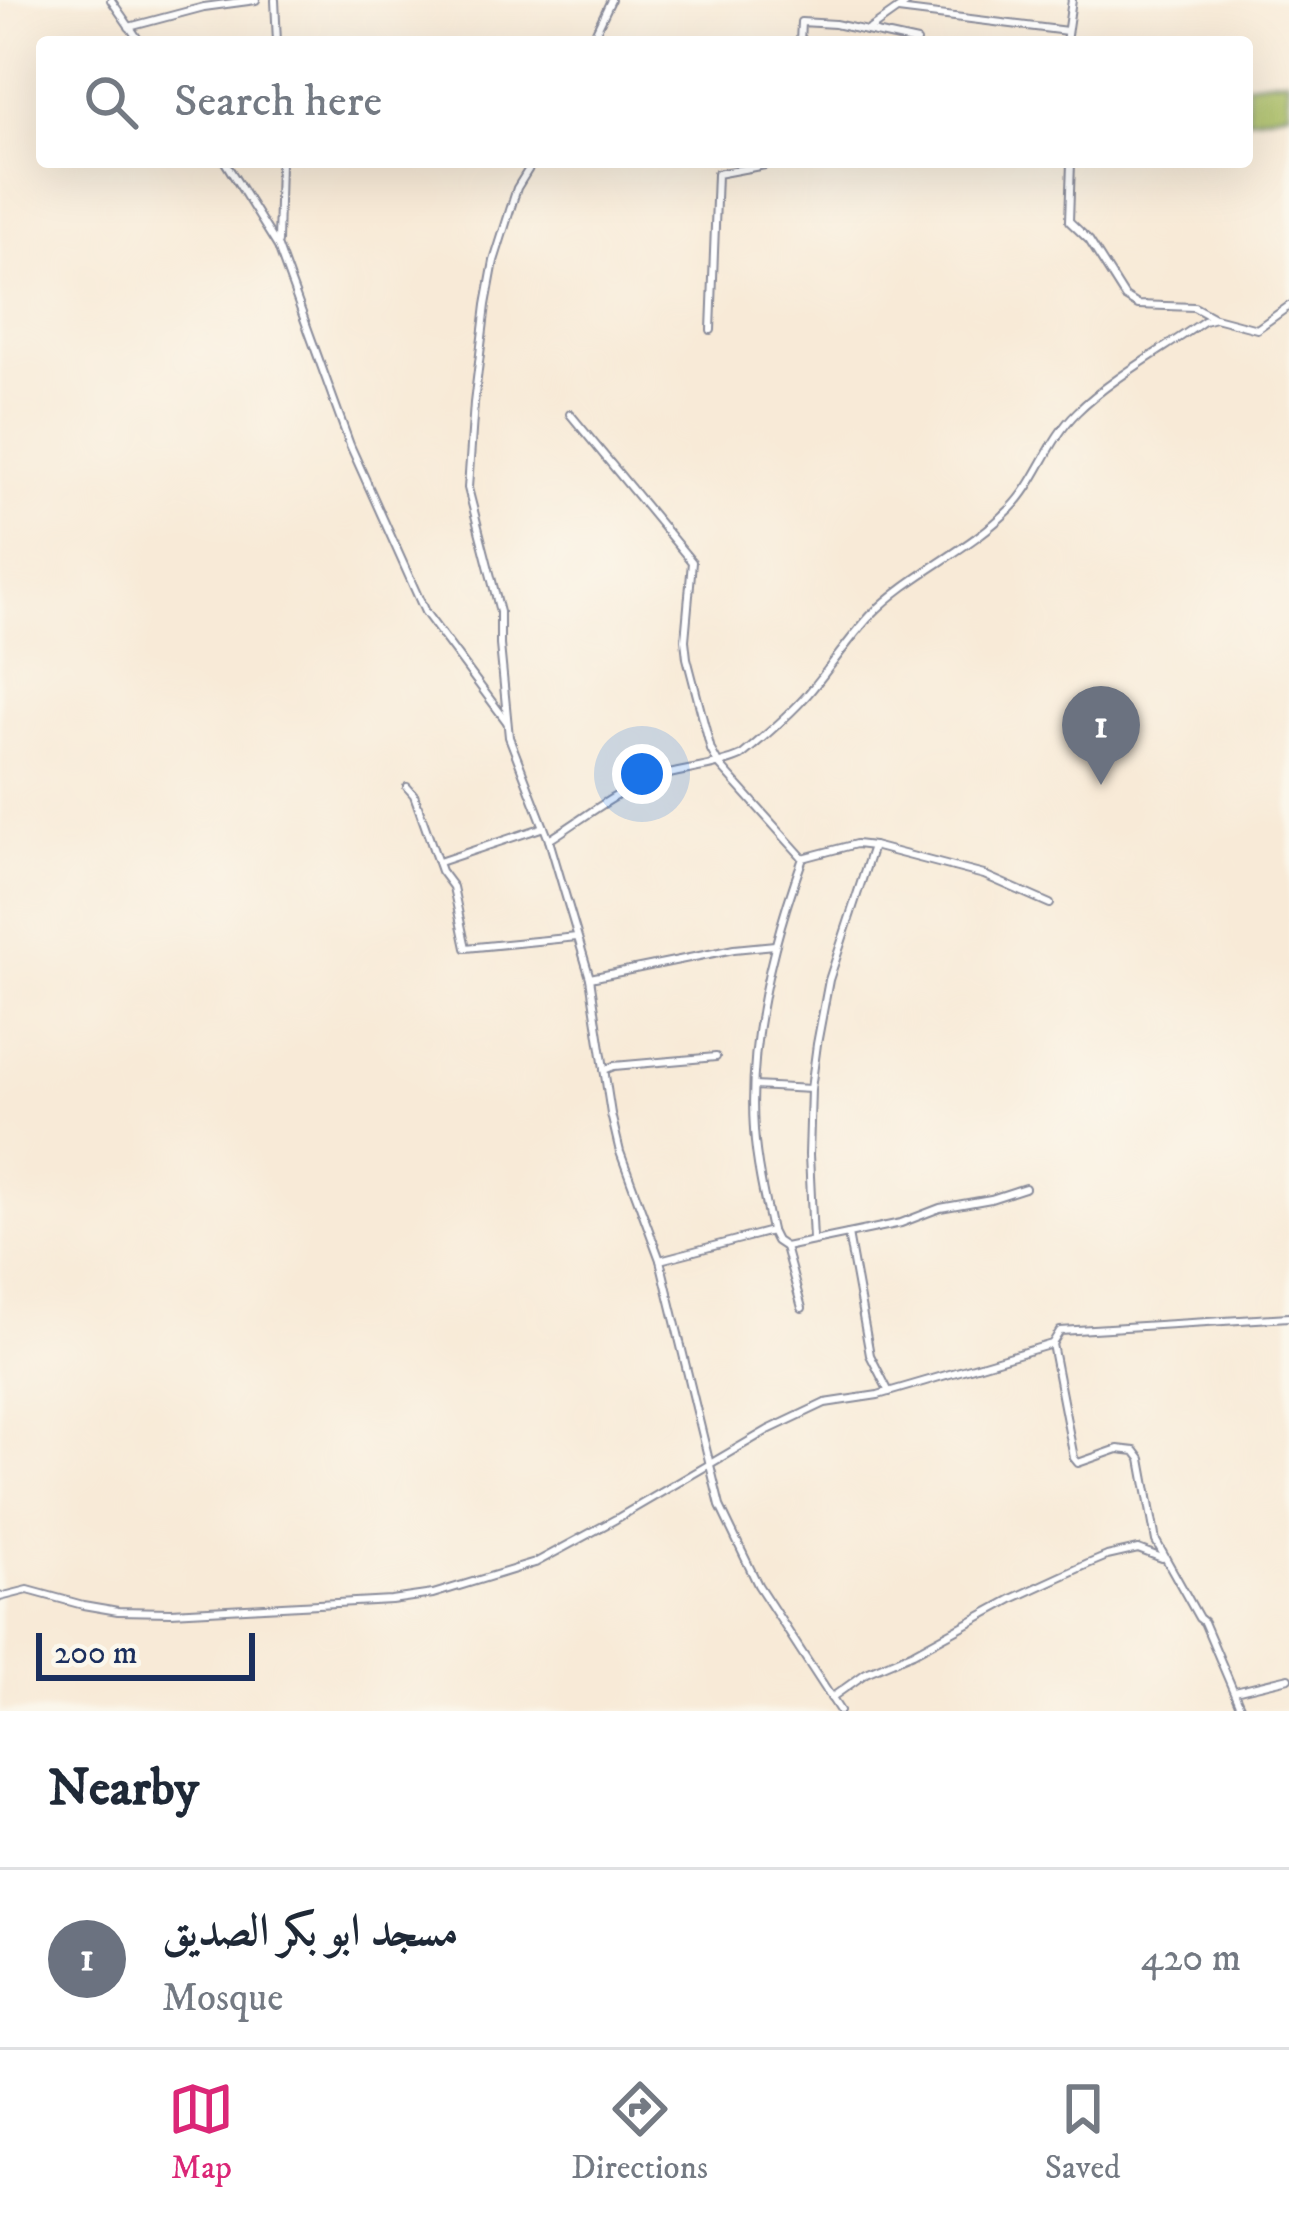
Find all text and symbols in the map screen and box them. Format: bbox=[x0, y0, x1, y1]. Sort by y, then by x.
search box bbox=[36, 36, 1253, 168]
icon: search bbox=[78, 69, 144, 135]
text: Search here bbox=[174, 74, 382, 130]
pin: 1 bbox=[1062, 686, 1140, 785]
your location bbox=[612, 744, 672, 804]
scale bar bbox=[36, 1627, 255, 1680]
text: 200 m bbox=[54, 1633, 138, 1674]
text: Nearby bbox=[48, 1757, 199, 1821]
text: مسجد ابو بكر الصديق bbox=[162, 1904, 459, 1960]
text: 1 bbox=[80, 1934, 94, 1983]
text: 420 m bbox=[1141, 1934, 1241, 1983]
text: Mosque bbox=[162, 1974, 283, 2023]
tab: Map bbox=[168, 2076, 234, 2189]
tab: Directions bbox=[571, 2076, 708, 2189]
tab: Saved bbox=[1045, 2076, 1121, 2189]

